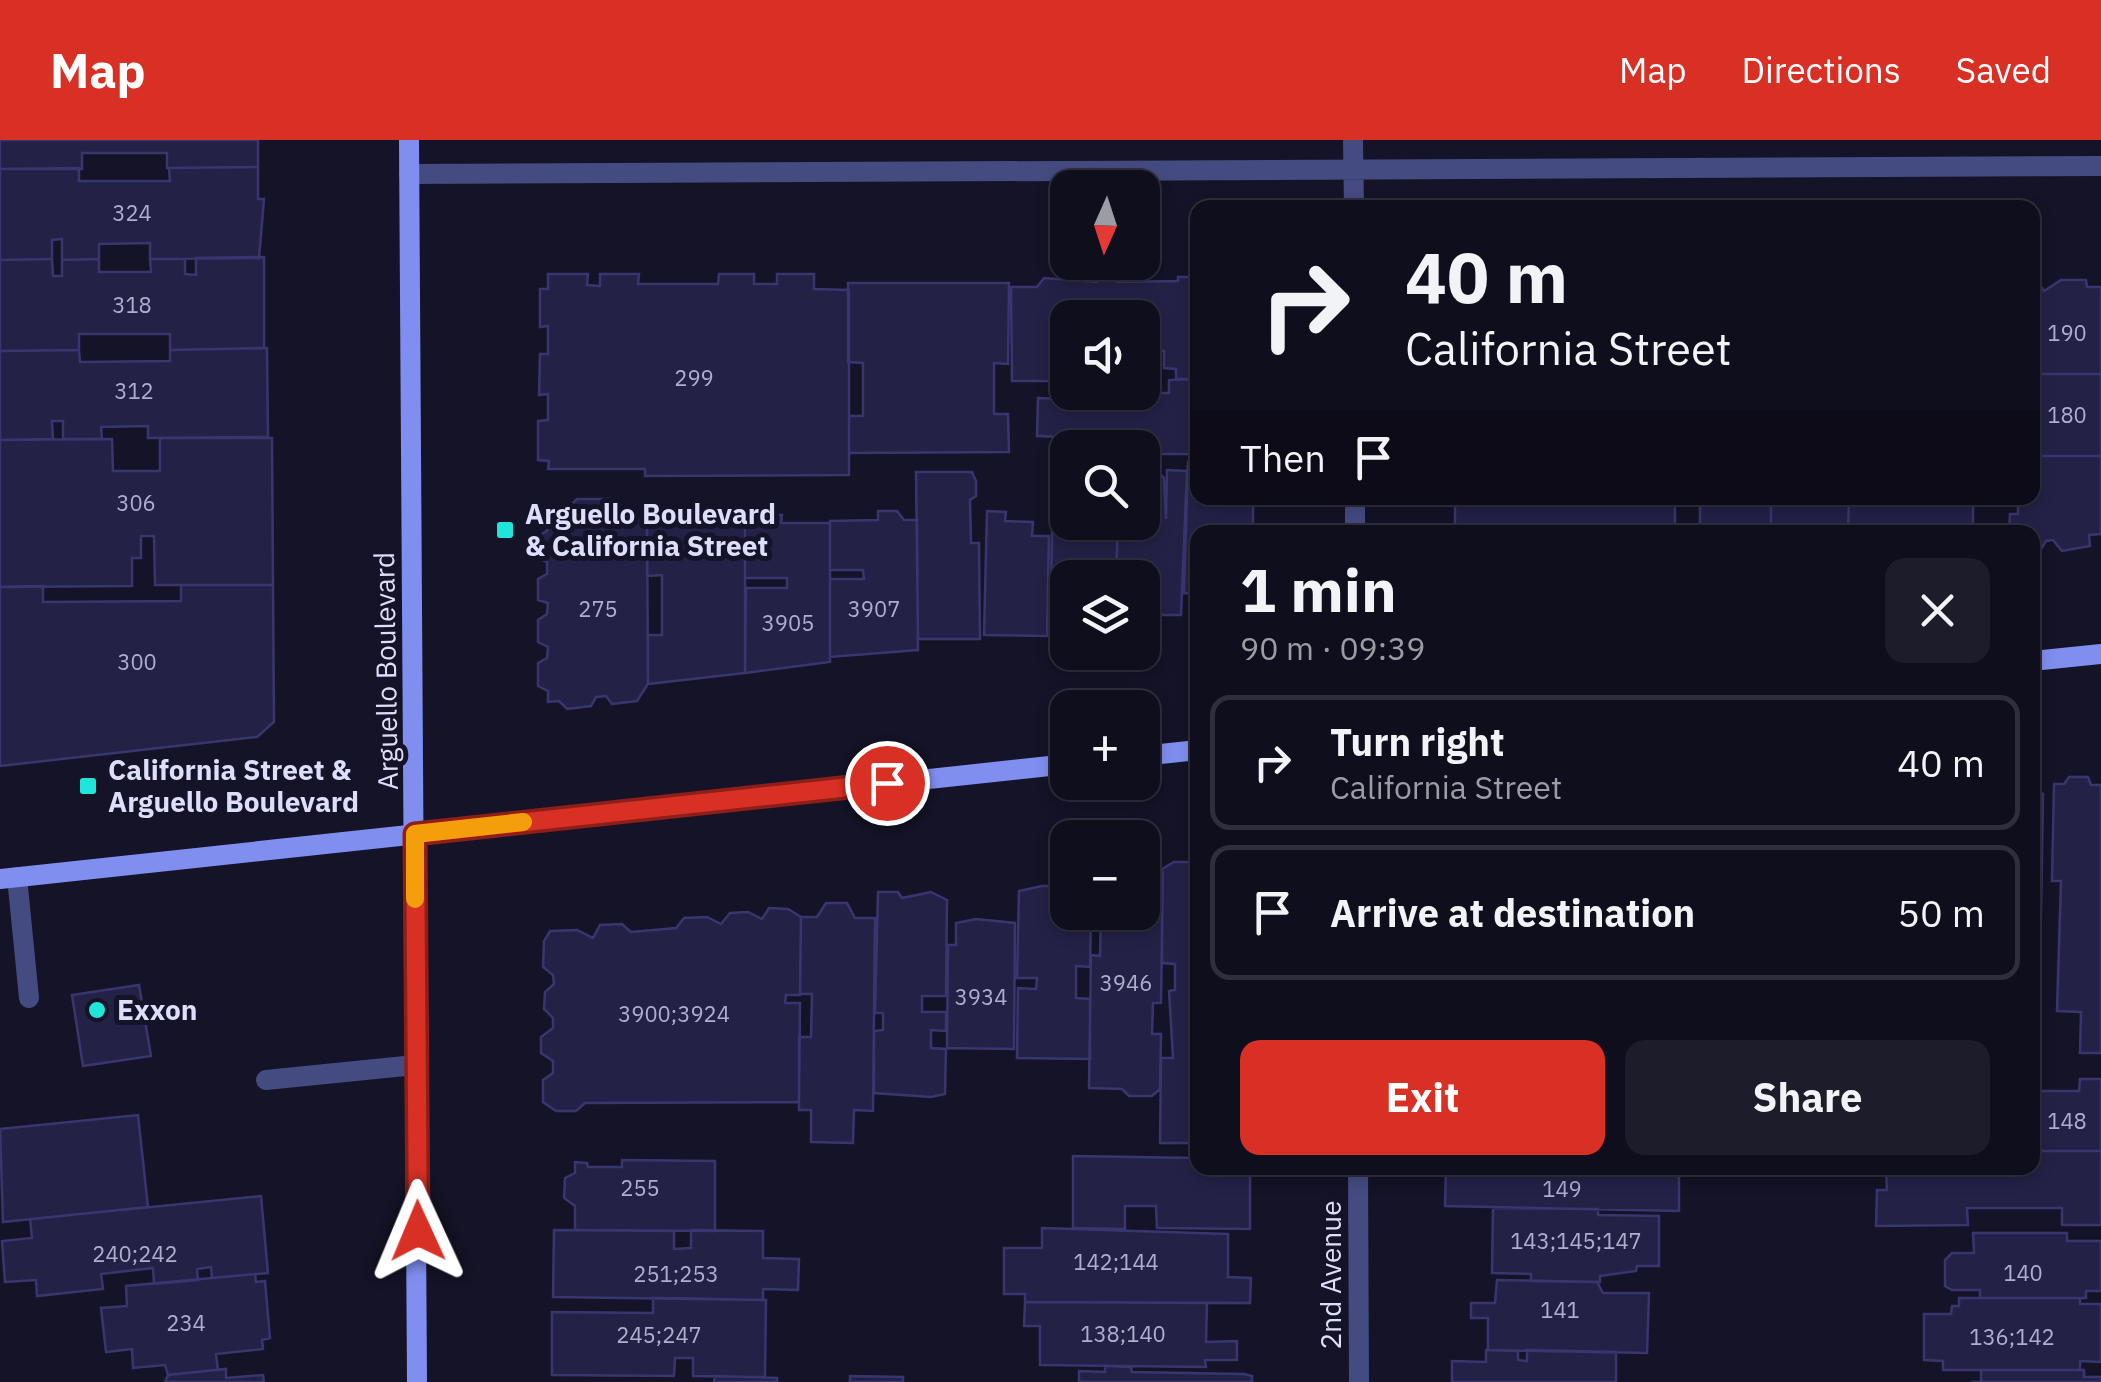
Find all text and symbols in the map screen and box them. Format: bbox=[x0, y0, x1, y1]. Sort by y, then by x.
text: Map bbox=[50, 39, 146, 101]
text: Map bbox=[1619, 47, 1687, 93]
text: Directions bbox=[1742, 47, 1901, 93]
text: Saved bbox=[1956, 47, 2051, 93]
north arrow bbox=[1050, 170, 1160, 280]
map controls bbox=[1050, 170, 1160, 930]
house number: 324 bbox=[112, 198, 152, 227]
text: 40 m bbox=[1405, 231, 1568, 322]
icon: right bbox=[1240, 240, 1370, 370]
house number: 318 bbox=[112, 290, 152, 319]
button: sound bbox=[1050, 300, 1160, 410]
house number: 190 bbox=[2047, 318, 2087, 347]
text: California Street bbox=[1405, 319, 1731, 377]
house number: 299 bbox=[674, 363, 714, 392]
house number: 312 bbox=[114, 376, 154, 405]
house number: 180 bbox=[2047, 400, 2087, 429]
button: search bbox=[1050, 430, 1160, 540]
icon: arrive bbox=[1346, 430, 1401, 485]
text: Then bbox=[1240, 433, 1326, 482]
house number: 306 bbox=[116, 488, 156, 517]
place label: Arguello Boulevard & California Street bbox=[525, 495, 776, 564]
marker: Arguello Boulevard & California Street bbox=[494, 519, 516, 541]
text: 1 min bbox=[1240, 550, 1397, 629]
street label: Arguello Boulevard bbox=[365, 552, 406, 791]
button: close bbox=[1885, 558, 1990, 663]
button: layers bbox=[1050, 560, 1160, 670]
house number: 275 bbox=[578, 594, 618, 623]
house number: 3907 bbox=[848, 594, 900, 623]
house number: 3905 bbox=[762, 608, 814, 637]
text: 90 m · 09:39 bbox=[1240, 627, 1426, 669]
house number: 300 bbox=[117, 647, 157, 676]
button: + bbox=[1050, 690, 1160, 800]
text: Turn right bbox=[1330, 717, 1505, 766]
icon: right bbox=[1245, 735, 1300, 790]
text: 40 m bbox=[1897, 738, 1985, 787]
pin bbox=[845, 741, 930, 826]
place label: California Street & Arguello Boulevard bbox=[108, 751, 359, 820]
icon: arrive bbox=[860, 756, 915, 811]
text: California Street bbox=[1330, 766, 1562, 808]
marker: California Street & Arguello Boulevard bbox=[77, 775, 99, 797]
button: − bbox=[1050, 820, 1160, 930]
icon: arrive bbox=[1245, 885, 1300, 940]
text: Arrive at destination bbox=[1330, 888, 1695, 937]
text: 50 m bbox=[1897, 888, 1985, 937]
house number: 3946 bbox=[1100, 968, 1152, 997]
house number: 3934 bbox=[955, 982, 1007, 1011]
place label: Exxon bbox=[117, 991, 197, 1028]
marker: Exxon bbox=[86, 999, 108, 1021]
house number: 3900;3924 bbox=[618, 999, 730, 1028]
button: Exit bbox=[1240, 1040, 1605, 1155]
button: Share bbox=[1625, 1040, 1990, 1155]
house number: 148 bbox=[2047, 1106, 2087, 1135]
house number: 255 bbox=[620, 1173, 660, 1202]
house number: 149 bbox=[1542, 1174, 1582, 1203]
position arrow bbox=[366, 1179, 470, 1283]
street label: 2nd Avenue bbox=[1312, 1200, 1349, 1350]
house number: 143;145;147 bbox=[1510, 1226, 1642, 1255]
house number: 240;242 bbox=[92, 1239, 178, 1268]
house number: 142;144 bbox=[1073, 1247, 1159, 1276]
house number: 140 bbox=[2003, 1258, 2043, 1287]
house number: 251;253 bbox=[633, 1259, 719, 1288]
house number: 141 bbox=[1540, 1295, 1580, 1324]
house number: 234 bbox=[166, 1308, 206, 1337]
house number: 138;140 bbox=[1080, 1319, 1166, 1348]
house number: 245;247 bbox=[616, 1320, 702, 1349]
house number: 136;142 bbox=[1969, 1322, 2055, 1351]

